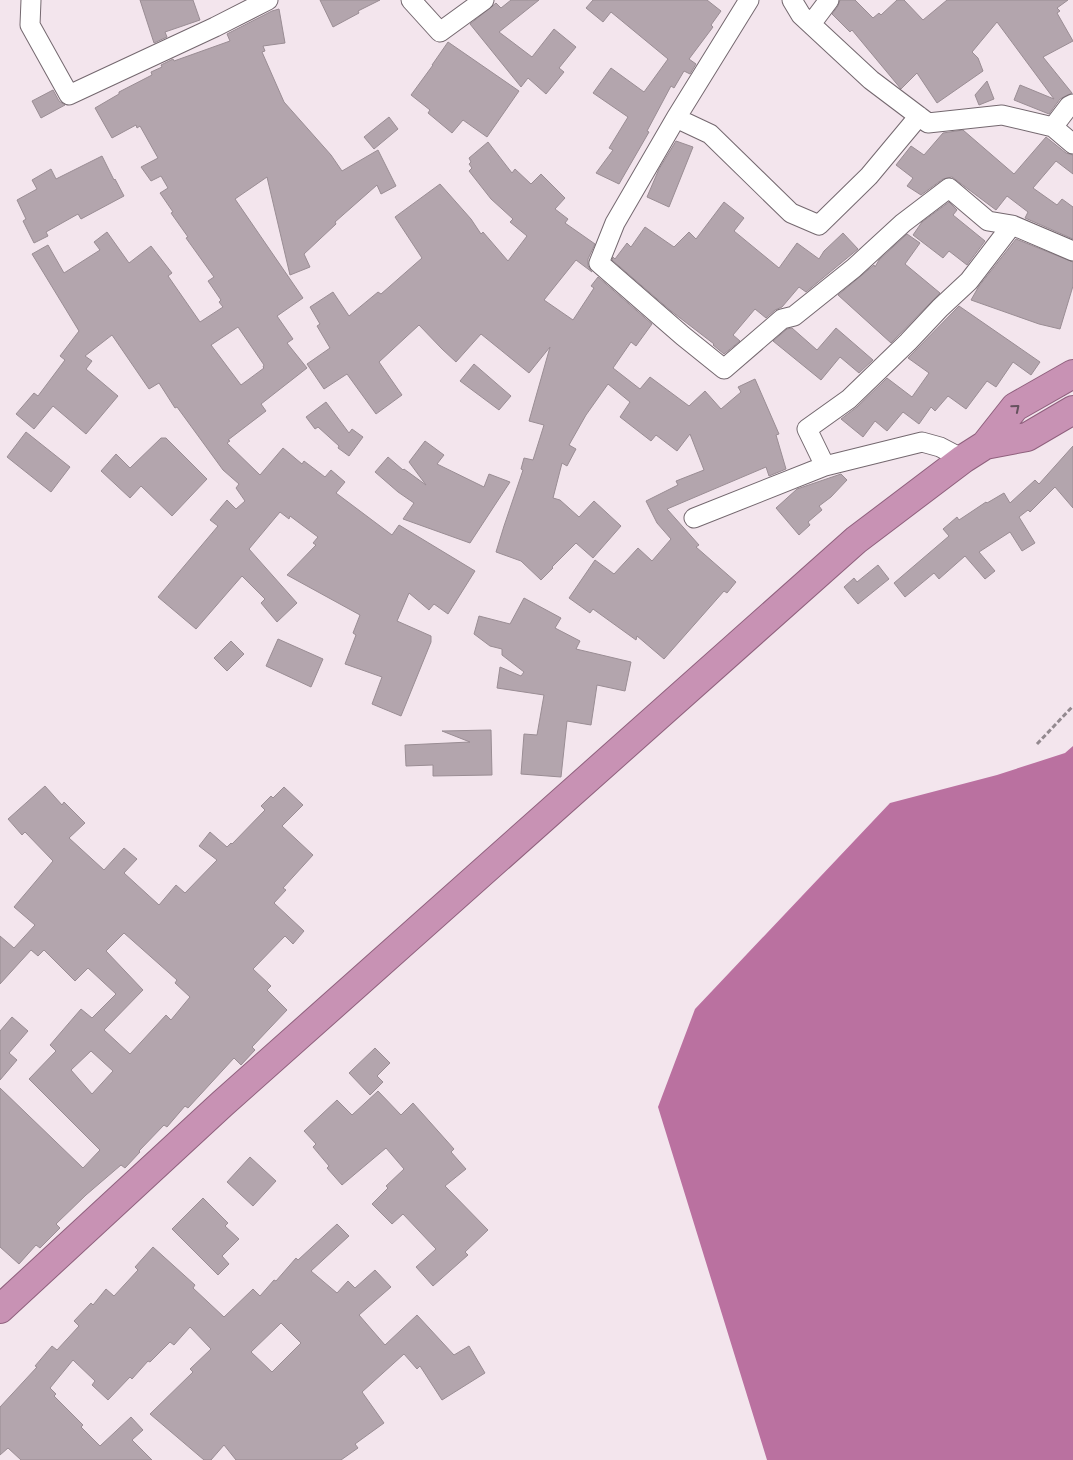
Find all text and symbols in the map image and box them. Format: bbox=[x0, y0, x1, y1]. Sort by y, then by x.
one-way arrow bbox=[1011, 404, 1020, 413]

